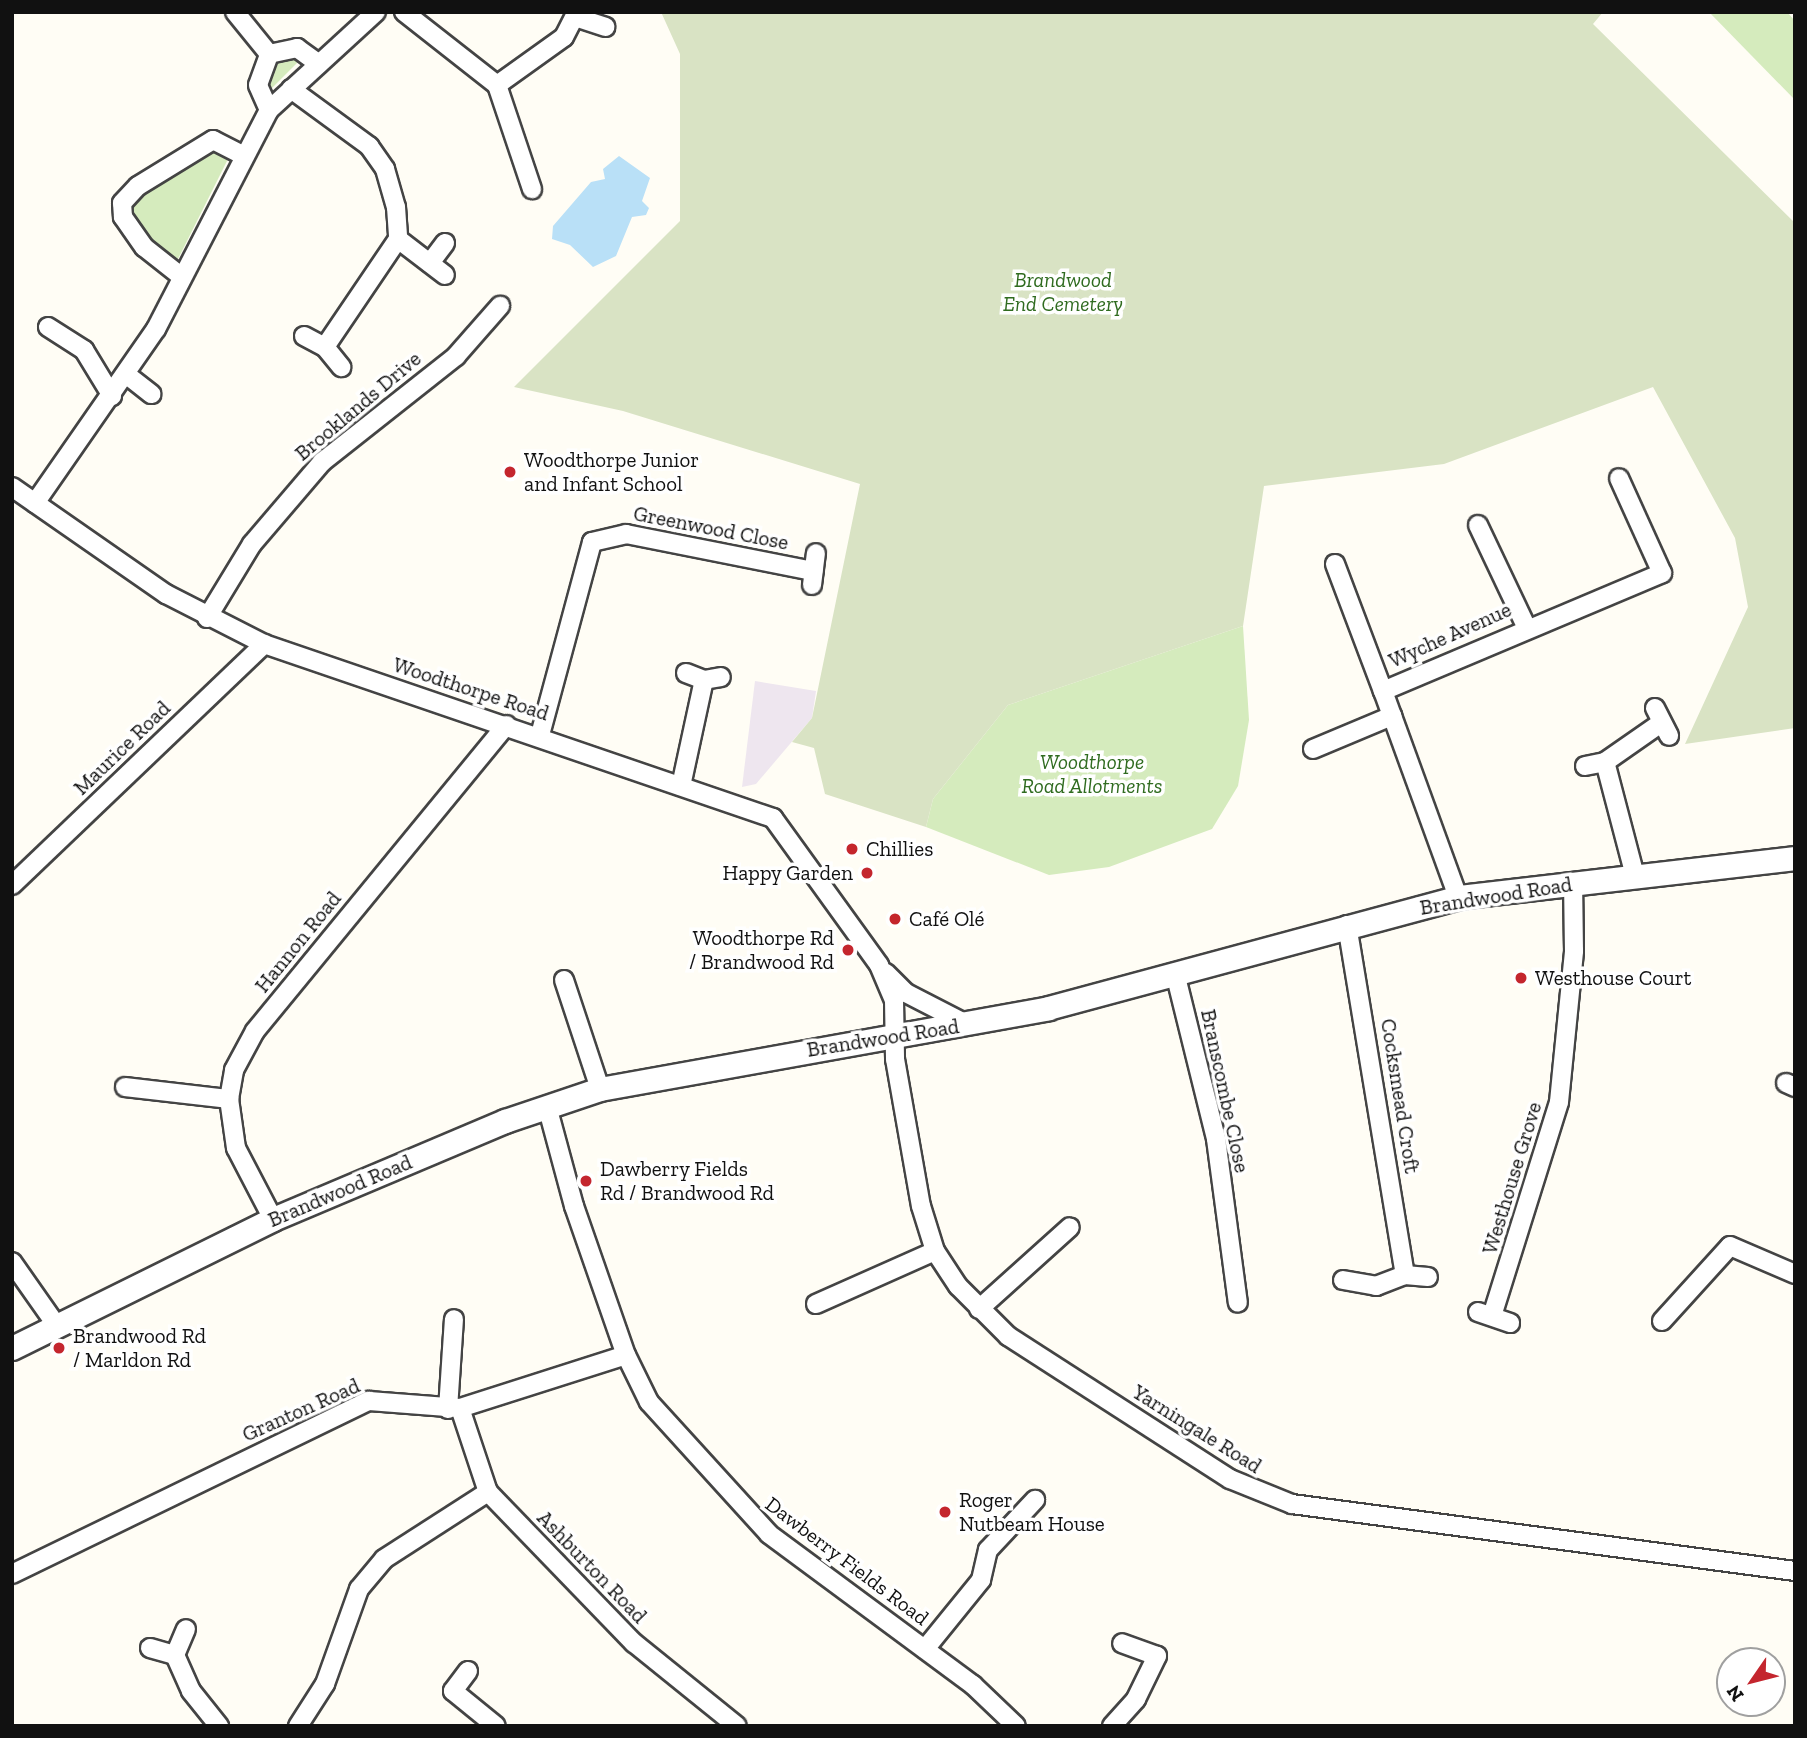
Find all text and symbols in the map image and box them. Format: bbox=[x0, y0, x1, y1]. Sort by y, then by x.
park label: Brandwood End Cemetery bbox=[1003, 267, 1123, 317]
street label: Brooklands Drive bbox=[290, 346, 426, 466]
place label: Woodthorpe Junior and Infant School bbox=[524, 447, 699, 497]
marker: Woodthorpe Junior and Infant School bbox=[502, 464, 518, 480]
street label: Greenwood Close bbox=[631, 501, 791, 555]
street label: Wyche Avenue bbox=[1385, 597, 1515, 673]
street label: Woodthorpe Road bbox=[390, 652, 552, 726]
street label: Maurice Road bbox=[68, 696, 176, 800]
park label: Woodthorpe Road Allotments bbox=[1021, 749, 1163, 799]
place label: Chillies bbox=[866, 836, 933, 862]
marker: Chillies bbox=[844, 841, 860, 857]
place label: Happy Garden bbox=[722, 860, 853, 886]
marker: Happy Garden bbox=[859, 865, 875, 881]
street label: Brandwood Road bbox=[1418, 872, 1574, 920]
street label: Hannon Road bbox=[250, 886, 346, 998]
place label: Café Olé bbox=[909, 906, 984, 932]
marker: Café Olé bbox=[887, 911, 903, 927]
place label: Woodthorpe Rd / Brandwood Rd bbox=[689, 925, 834, 975]
marker: Woodthorpe Rd / Brandwood Rd bbox=[840, 942, 856, 958]
place label: Westhouse Court bbox=[1535, 965, 1691, 991]
marker: Westhouse Court bbox=[1513, 970, 1529, 986]
street label: Branscombe Close bbox=[1195, 1007, 1255, 1175]
street label: Brandwood Road bbox=[805, 1014, 961, 1062]
street label: Cocksmead Croft bbox=[1375, 1017, 1425, 1175]
street label: Westhouse Grove bbox=[1477, 1099, 1547, 1257]
street label: Brandwood Road bbox=[264, 1149, 416, 1233]
place label: Dawberry Fields Rd / Brandwood Rd bbox=[600, 1156, 774, 1206]
marker: Dawberry Fields Rd / Brandwood Rd bbox=[578, 1173, 594, 1189]
place label: Brandwood Rd / Marldon Rd bbox=[73, 1323, 206, 1373]
marker: Brandwood Rd / Marldon Rd bbox=[51, 1340, 67, 1356]
street label: Granton Road bbox=[238, 1373, 364, 1447]
street label: Yarningale Road bbox=[1128, 1379, 1266, 1479]
place label: Roger Nutbeam House bbox=[959, 1487, 1105, 1537]
street label: Dawberry Fields Road bbox=[760, 1491, 934, 1631]
marker: Roger Nutbeam House bbox=[937, 1504, 953, 1520]
street label: Ashburton Road bbox=[532, 1505, 652, 1629]
north arrow bbox=[1716, 1647, 1786, 1717]
text: N bbox=[1721, 1681, 1749, 1706]

